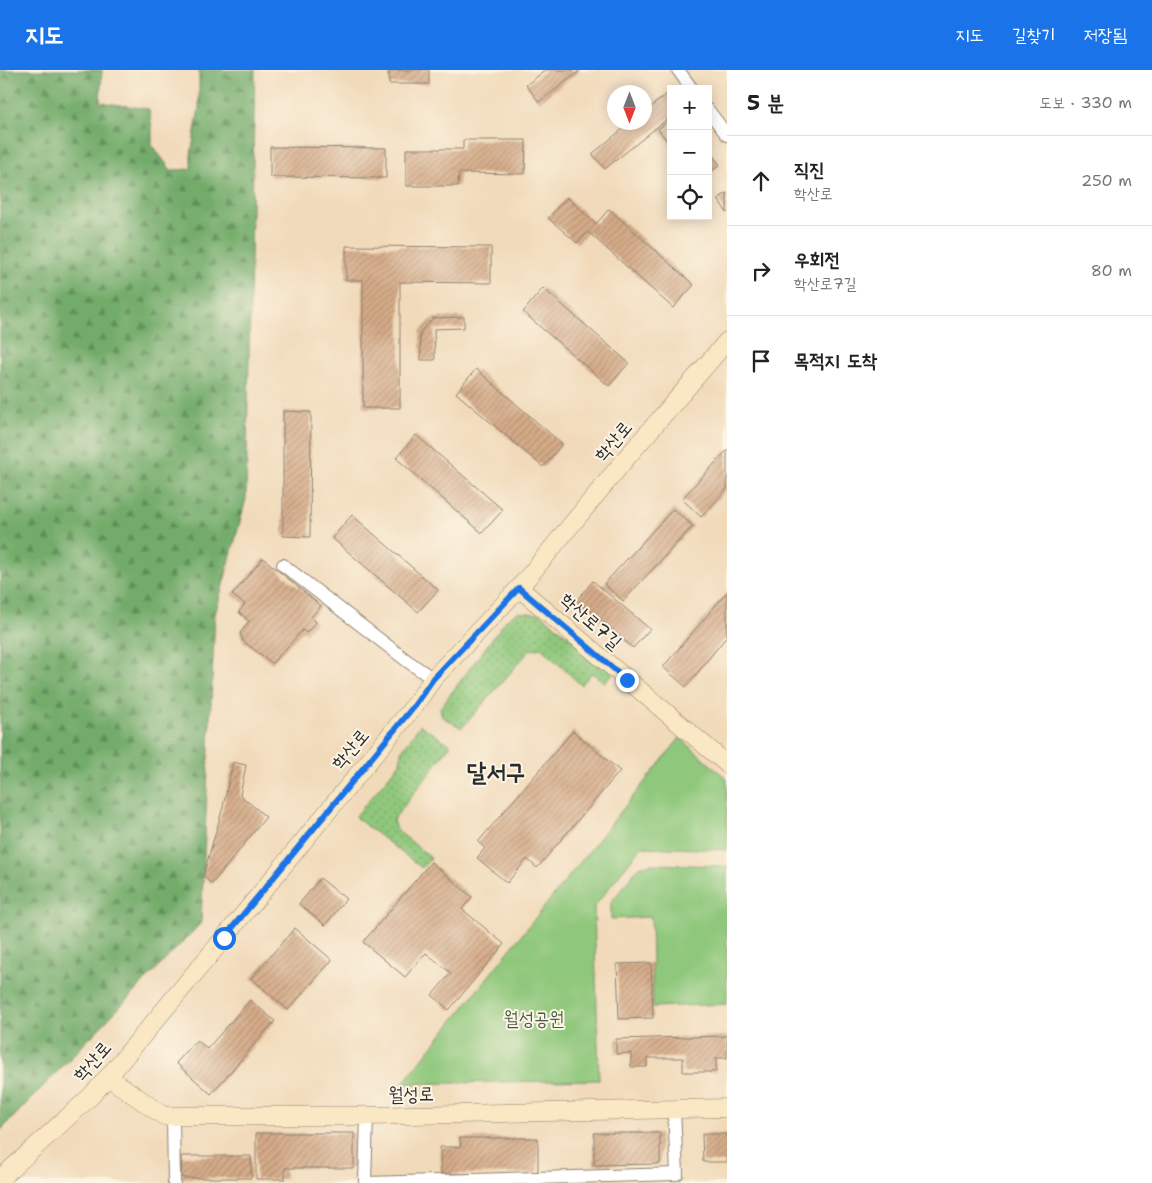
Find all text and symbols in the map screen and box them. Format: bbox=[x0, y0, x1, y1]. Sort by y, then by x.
text: 지도 bbox=[25, 19, 64, 51]
text: 지도 bbox=[955, 23, 984, 47]
text: 길찾기 bbox=[1012, 23, 1056, 47]
text: 저장됨 bbox=[1084, 23, 1127, 47]
north arrow bbox=[607, 85, 652, 130]
map controls bbox=[667, 85, 712, 220]
button: + bbox=[667, 85, 712, 130]
text: 5 분 bbox=[747, 89, 784, 117]
text: 도보 · 330 m bbox=[1039, 92, 1132, 113]
button: − bbox=[667, 130, 712, 175]
text: 직진 bbox=[794, 157, 825, 182]
icon: ahead bbox=[747, 167, 775, 195]
text: 250 m bbox=[1081, 170, 1132, 191]
button: locate bbox=[667, 175, 712, 220]
text: 학산로 bbox=[794, 183, 833, 204]
text: 우회전 bbox=[794, 247, 840, 272]
icon: right bbox=[747, 257, 775, 285]
text: 80 m bbox=[1091, 260, 1132, 281]
text: 학산로7길 bbox=[794, 273, 857, 294]
icon: arrive bbox=[747, 347, 775, 375]
text: 목적지 도착 bbox=[794, 348, 877, 373]
street label: 학산로 bbox=[589, 415, 637, 467]
street label: 학산로7길 bbox=[555, 587, 627, 655]
route end bbox=[616, 669, 639, 692]
street label: 학산로 bbox=[326, 723, 374, 775]
district label: 달서구 bbox=[467, 756, 525, 788]
route start bbox=[213, 927, 236, 950]
park label: 월성공원 bbox=[503, 1006, 565, 1031]
street label: 학산로 bbox=[68, 1035, 116, 1087]
street label: 월성로 bbox=[388, 1081, 434, 1107]

